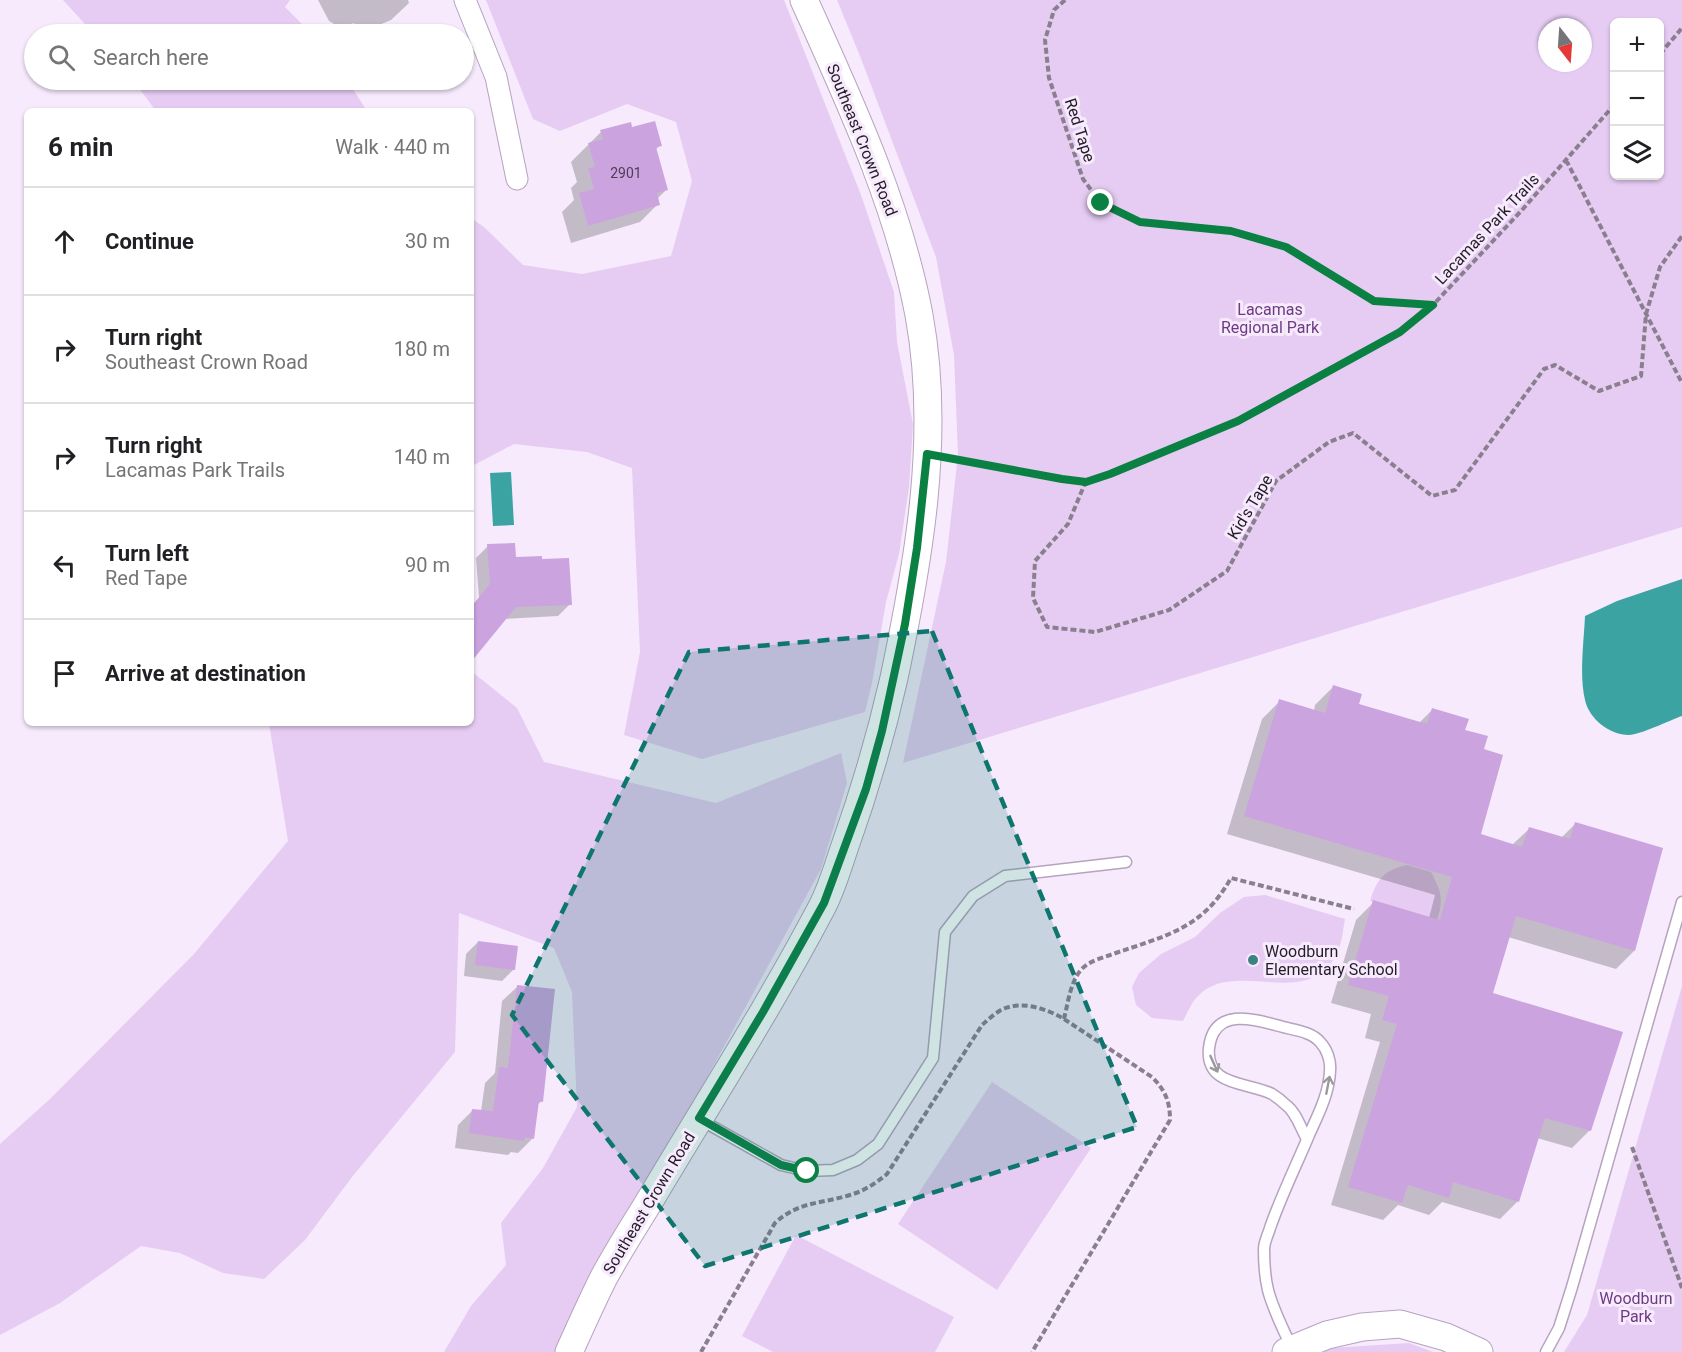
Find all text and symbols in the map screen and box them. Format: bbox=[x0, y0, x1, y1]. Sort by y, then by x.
north arrow bbox=[1538, 18, 1592, 72]
map controls bbox=[1610, 18, 1664, 180]
button: + bbox=[1610, 18, 1664, 72]
search box bbox=[24, 24, 474, 90]
icon: search bbox=[45, 41, 78, 74]
text: Search here bbox=[93, 45, 209, 70]
street label: Southeast Crown Road bbox=[823, 61, 901, 219]
button: − bbox=[1610, 72, 1664, 126]
street label: Red Tape bbox=[1061, 96, 1099, 164]
button: layers bbox=[1610, 126, 1664, 180]
text: 6 min bbox=[48, 132, 113, 162]
text: Walk · 440 m bbox=[335, 135, 450, 159]
house number: 2901 bbox=[610, 165, 642, 181]
street label: Lacamas Park Trails bbox=[1431, 170, 1543, 288]
route end bbox=[1087, 189, 1113, 215]
icon: ahead bbox=[48, 225, 81, 258]
text: Continue bbox=[105, 229, 194, 254]
text: 30 m bbox=[405, 229, 450, 253]
park label: Lacamas Regional Park bbox=[1221, 300, 1320, 337]
text: Turn right bbox=[105, 325, 202, 350]
icon: right bbox=[48, 333, 81, 366]
text: 180 m bbox=[394, 337, 450, 361]
text: Southeast Crown Road bbox=[105, 350, 308, 374]
text: Turn right bbox=[105, 433, 202, 458]
icon: right bbox=[48, 441, 81, 474]
text: 140 m bbox=[394, 445, 450, 469]
text: Lacamas Park Trails bbox=[105, 458, 285, 482]
street label: Kid's Tape bbox=[1223, 471, 1277, 543]
text: Turn left bbox=[105, 541, 189, 566]
icon: left bbox=[48, 549, 81, 582]
text: 90 m bbox=[405, 553, 450, 577]
text: Red Tape bbox=[105, 566, 187, 590]
icon: arrive bbox=[48, 657, 81, 690]
text: Arrive at destination bbox=[105, 661, 306, 686]
place label: Woodburn Elementary School bbox=[1265, 942, 1398, 979]
marker: Woodburn Elementary School bbox=[1246, 953, 1260, 967]
one-way arrow bbox=[1208, 1054, 1220, 1072]
one-way arrow bbox=[1323, 1076, 1334, 1095]
street label: Southeast Crown Road bbox=[599, 1128, 699, 1278]
route start bbox=[793, 1157, 819, 1183]
park label: Woodburn Park bbox=[1599, 1289, 1673, 1326]

